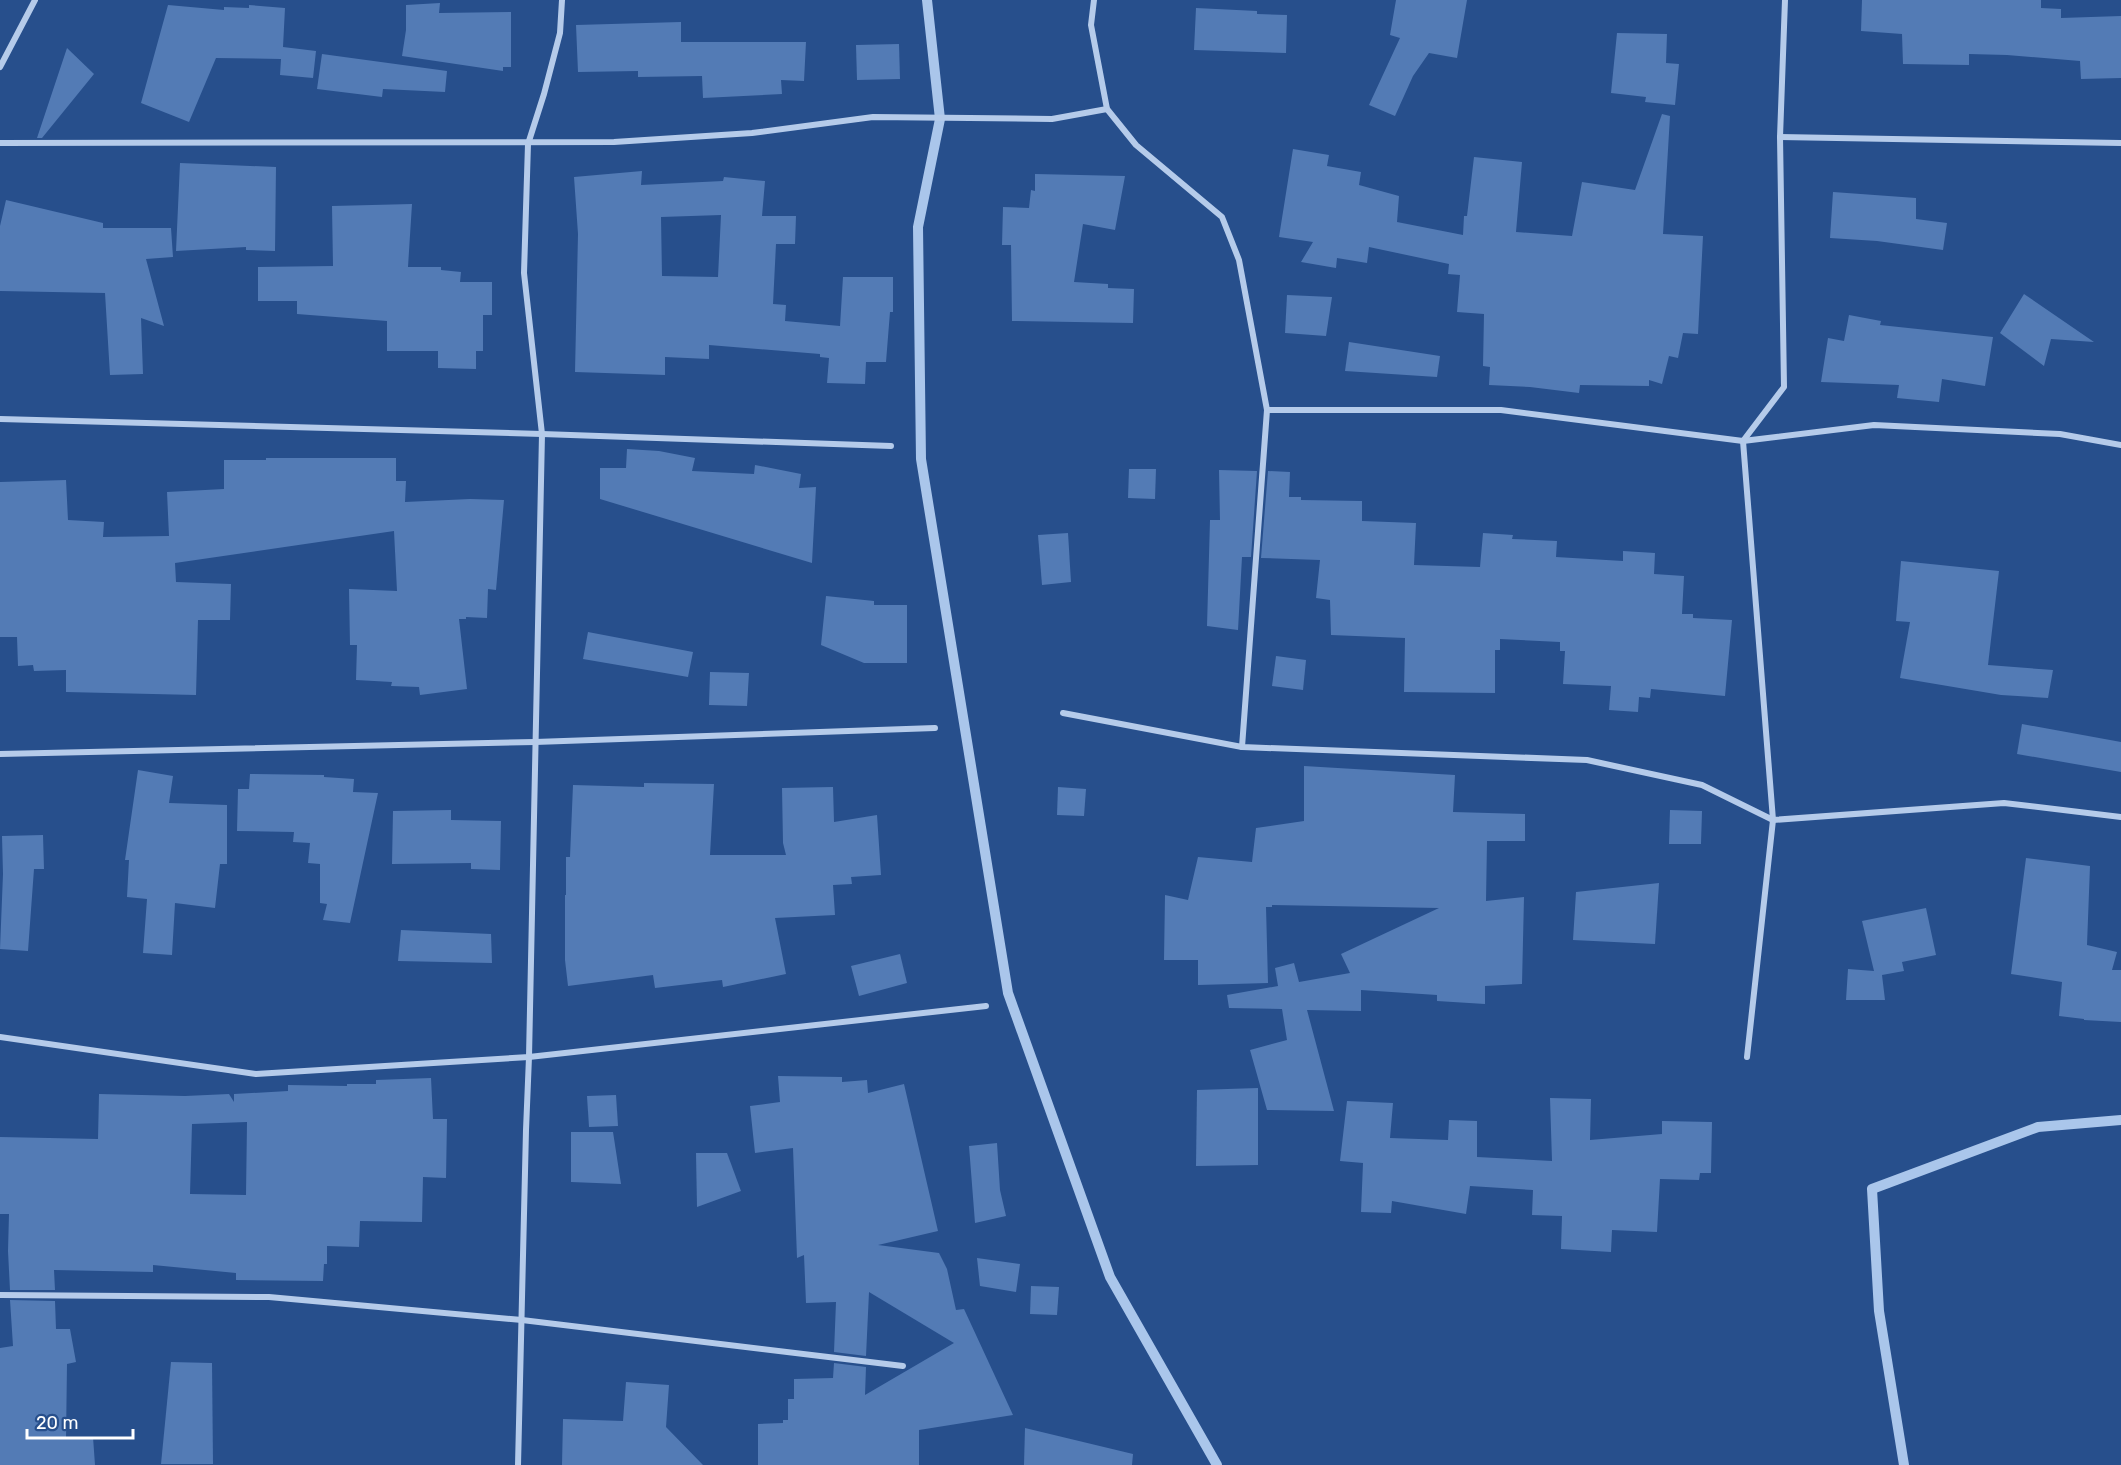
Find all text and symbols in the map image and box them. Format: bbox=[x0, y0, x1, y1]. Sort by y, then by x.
scale bar bbox=[27, 1402, 134, 1440]
text: 20 m bbox=[36, 1412, 78, 1434]

